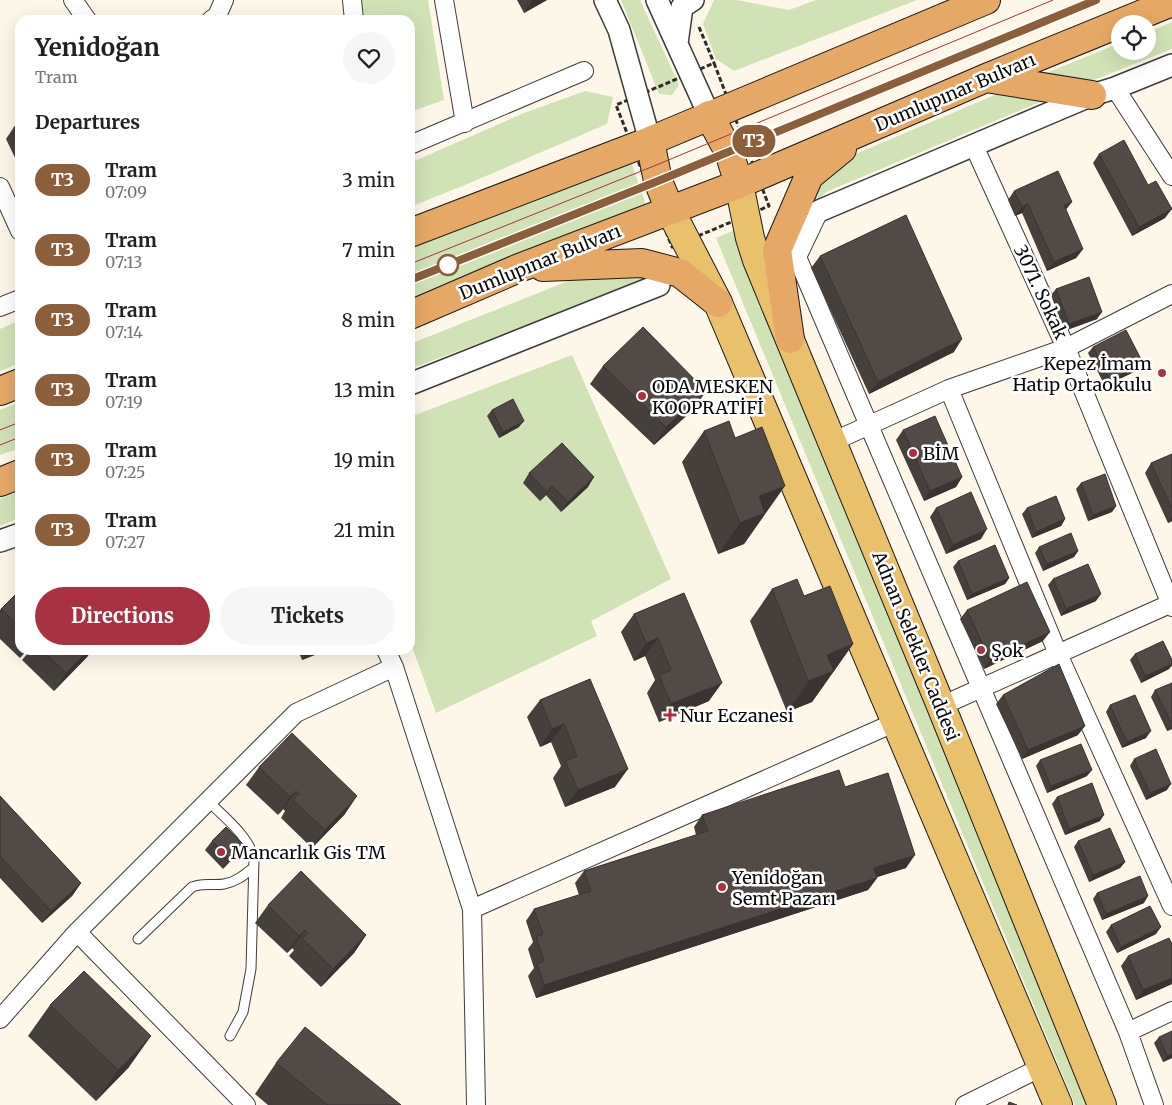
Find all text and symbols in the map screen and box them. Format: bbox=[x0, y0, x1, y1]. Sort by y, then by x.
map controls bbox=[1111, 15, 1156, 60]
button: locate bbox=[1111, 15, 1156, 60]
text: Yenidoğan bbox=[35, 32, 160, 63]
button: heart bbox=[343, 32, 395, 84]
street label: Dumlupınar Bulvarı bbox=[871, 48, 1039, 136]
text: Tram bbox=[35, 67, 78, 87]
text: Departures bbox=[35, 110, 140, 134]
line badge: T3 bbox=[732, 125, 776, 157]
text: T3 bbox=[742, 129, 766, 152]
text: Tram bbox=[105, 158, 157, 182]
text: T3 bbox=[51, 168, 74, 191]
text: 3 min bbox=[342, 168, 395, 192]
text: 07:09 bbox=[105, 182, 147, 202]
street label: Dumlupınar Bulvarı bbox=[456, 219, 624, 305]
text: Tram bbox=[105, 228, 157, 252]
text: T3 bbox=[51, 238, 74, 261]
text: 7 min bbox=[342, 238, 395, 262]
street label: 3071. Sokak bbox=[1009, 241, 1073, 343]
text: 07:13 bbox=[105, 252, 143, 272]
unlabelled marker bbox=[437, 254, 459, 276]
text: Tram bbox=[105, 298, 157, 322]
text: T3 bbox=[51, 308, 74, 331]
text: 8 min bbox=[342, 308, 395, 332]
text: 07:14 bbox=[105, 322, 143, 342]
place label: Kepez İmam Hatip Ortaokulu bbox=[1012, 352, 1152, 396]
marker: Kepez İmam Hatip Ortaokulu bbox=[1156, 367, 1168, 379]
text: Tram bbox=[105, 368, 157, 392]
place label: ODA MESKEN KOOPRATİFİ bbox=[652, 375, 773, 419]
text: T3 bbox=[51, 378, 74, 401]
text: 13 min bbox=[334, 378, 395, 402]
marker: ODA MESKEN KOOPRATİFİ bbox=[636, 390, 648, 402]
text: 07:19 bbox=[105, 392, 143, 412]
text: Tram bbox=[105, 438, 157, 462]
place label: BİM bbox=[923, 442, 960, 465]
marker: BİM bbox=[907, 447, 919, 459]
text: T3 bbox=[51, 448, 74, 471]
text: 19 min bbox=[334, 448, 395, 472]
text: 07:25 bbox=[105, 462, 145, 482]
text: Tram bbox=[105, 508, 157, 532]
text: T3 bbox=[51, 518, 74, 541]
text: 21 min bbox=[334, 518, 395, 542]
text: 07:27 bbox=[105, 532, 145, 552]
street label: Adnan Selekler Caddesi bbox=[867, 547, 965, 744]
button: Directions bbox=[35, 587, 210, 645]
button: Tickets bbox=[220, 587, 395, 645]
place label: Şok bbox=[991, 639, 1024, 662]
marker: Şok bbox=[975, 644, 987, 656]
place label: Nur Eczanesi bbox=[680, 704, 794, 727]
marker: Nur Eczanesi bbox=[664, 709, 676, 721]
place label: Mancarlık Gis TM bbox=[231, 841, 386, 864]
marker: Mancarlık Gis TM bbox=[215, 846, 227, 858]
place label: Yenidoğan Semt Pazarı bbox=[731, 866, 836, 910]
marker: Yenidoğan Semt Pazarı bbox=[716, 881, 728, 893]

